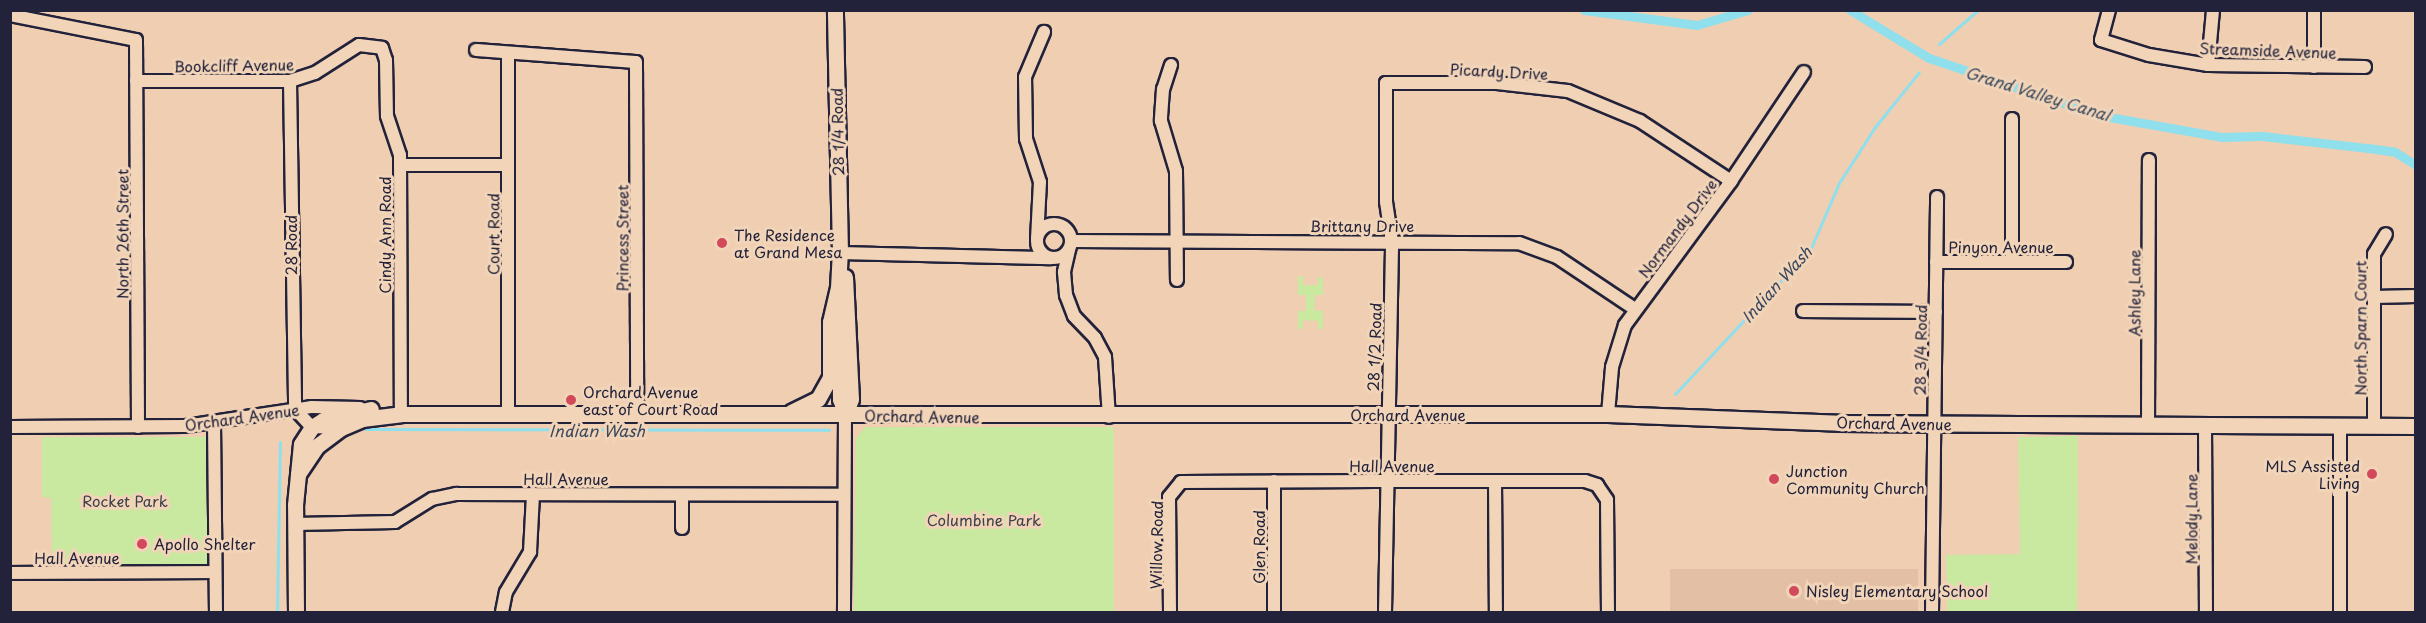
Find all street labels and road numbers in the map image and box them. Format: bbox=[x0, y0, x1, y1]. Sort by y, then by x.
street label: Streamside Avenue bbox=[2200, 39, 2336, 61]
street label: Bookcliff Avenue bbox=[173, 55, 295, 75]
street label: Picardy Drive bbox=[1450, 59, 1548, 83]
street label: 28 1/4 Road bbox=[827, 88, 847, 176]
street label: North 26th Street bbox=[113, 168, 131, 300]
street label: Normandy Drive bbox=[1634, 175, 1720, 281]
street label: Cindy Ann Road bbox=[376, 176, 394, 294]
street label: Princess Street bbox=[613, 184, 631, 292]
street label: Court Road bbox=[484, 193, 502, 275]
street label: 28 Road bbox=[282, 214, 300, 276]
street label: Brittany Drive bbox=[1310, 217, 1414, 235]
street label: Pinyon Avenue bbox=[1948, 238, 2054, 256]
street label: Ashley Lane bbox=[2125, 249, 2143, 337]
street label: North Sparn Court bbox=[2351, 260, 2369, 396]
street label: 28 1/2 Road bbox=[1363, 302, 1385, 392]
street label: 28 3/4 Road bbox=[1910, 304, 1930, 396]
street label: Orchard Avenue bbox=[183, 400, 301, 434]
street label: Orchard Avenue bbox=[864, 406, 980, 426]
street label: Orchard Avenue bbox=[1350, 406, 1466, 424]
street label: Orchard Avenue bbox=[1836, 413, 1952, 433]
street label: Hall Avenue bbox=[1349, 457, 1435, 475]
street label: Hall Avenue bbox=[523, 470, 609, 488]
street label: Melody Lane bbox=[2182, 473, 2200, 565]
street label: Willow Road bbox=[1146, 501, 1166, 589]
street label: Glen Road bbox=[1250, 509, 1268, 585]
street label: Hall Avenue bbox=[34, 549, 120, 567]

